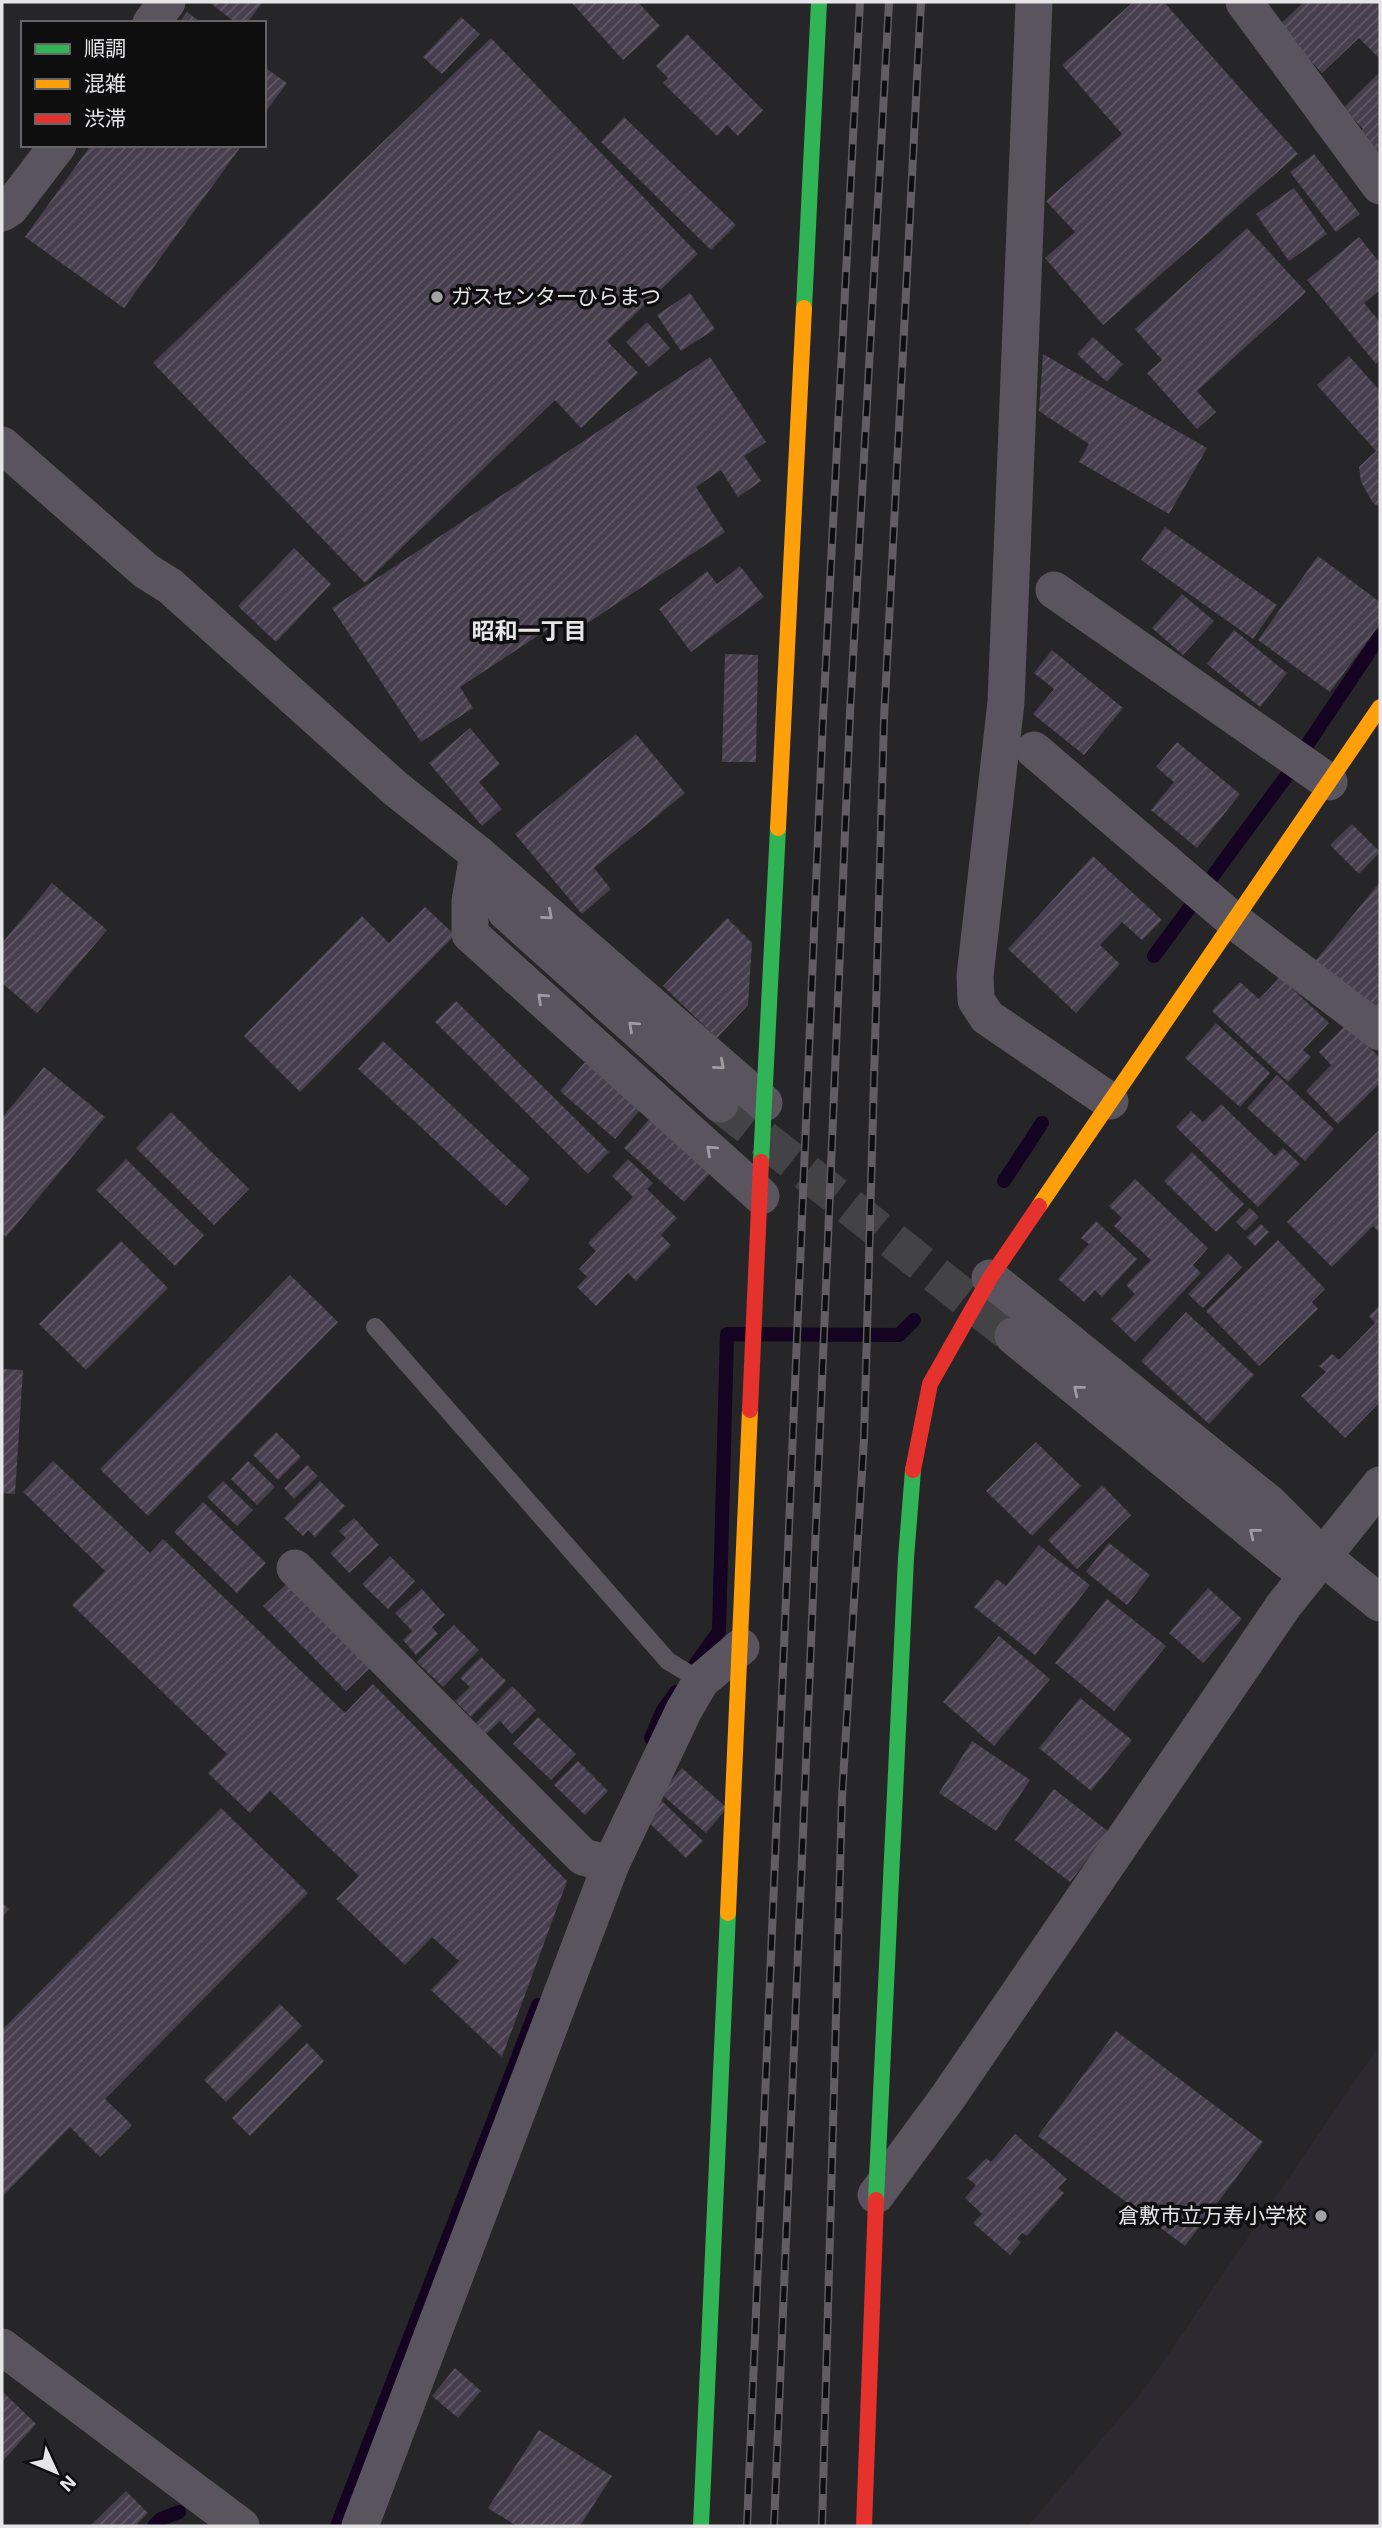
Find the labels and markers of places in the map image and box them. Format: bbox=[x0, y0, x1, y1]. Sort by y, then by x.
place label: ガスセンターひらまつ bbox=[451, 283, 661, 308]
marker: ガスセンターひらまつ bbox=[429, 289, 445, 305]
place label: 倉敷市立万寿小学校 bbox=[1118, 2202, 1307, 2227]
marker: 倉敷市立万寿小学校 bbox=[1313, 2208, 1329, 2224]

